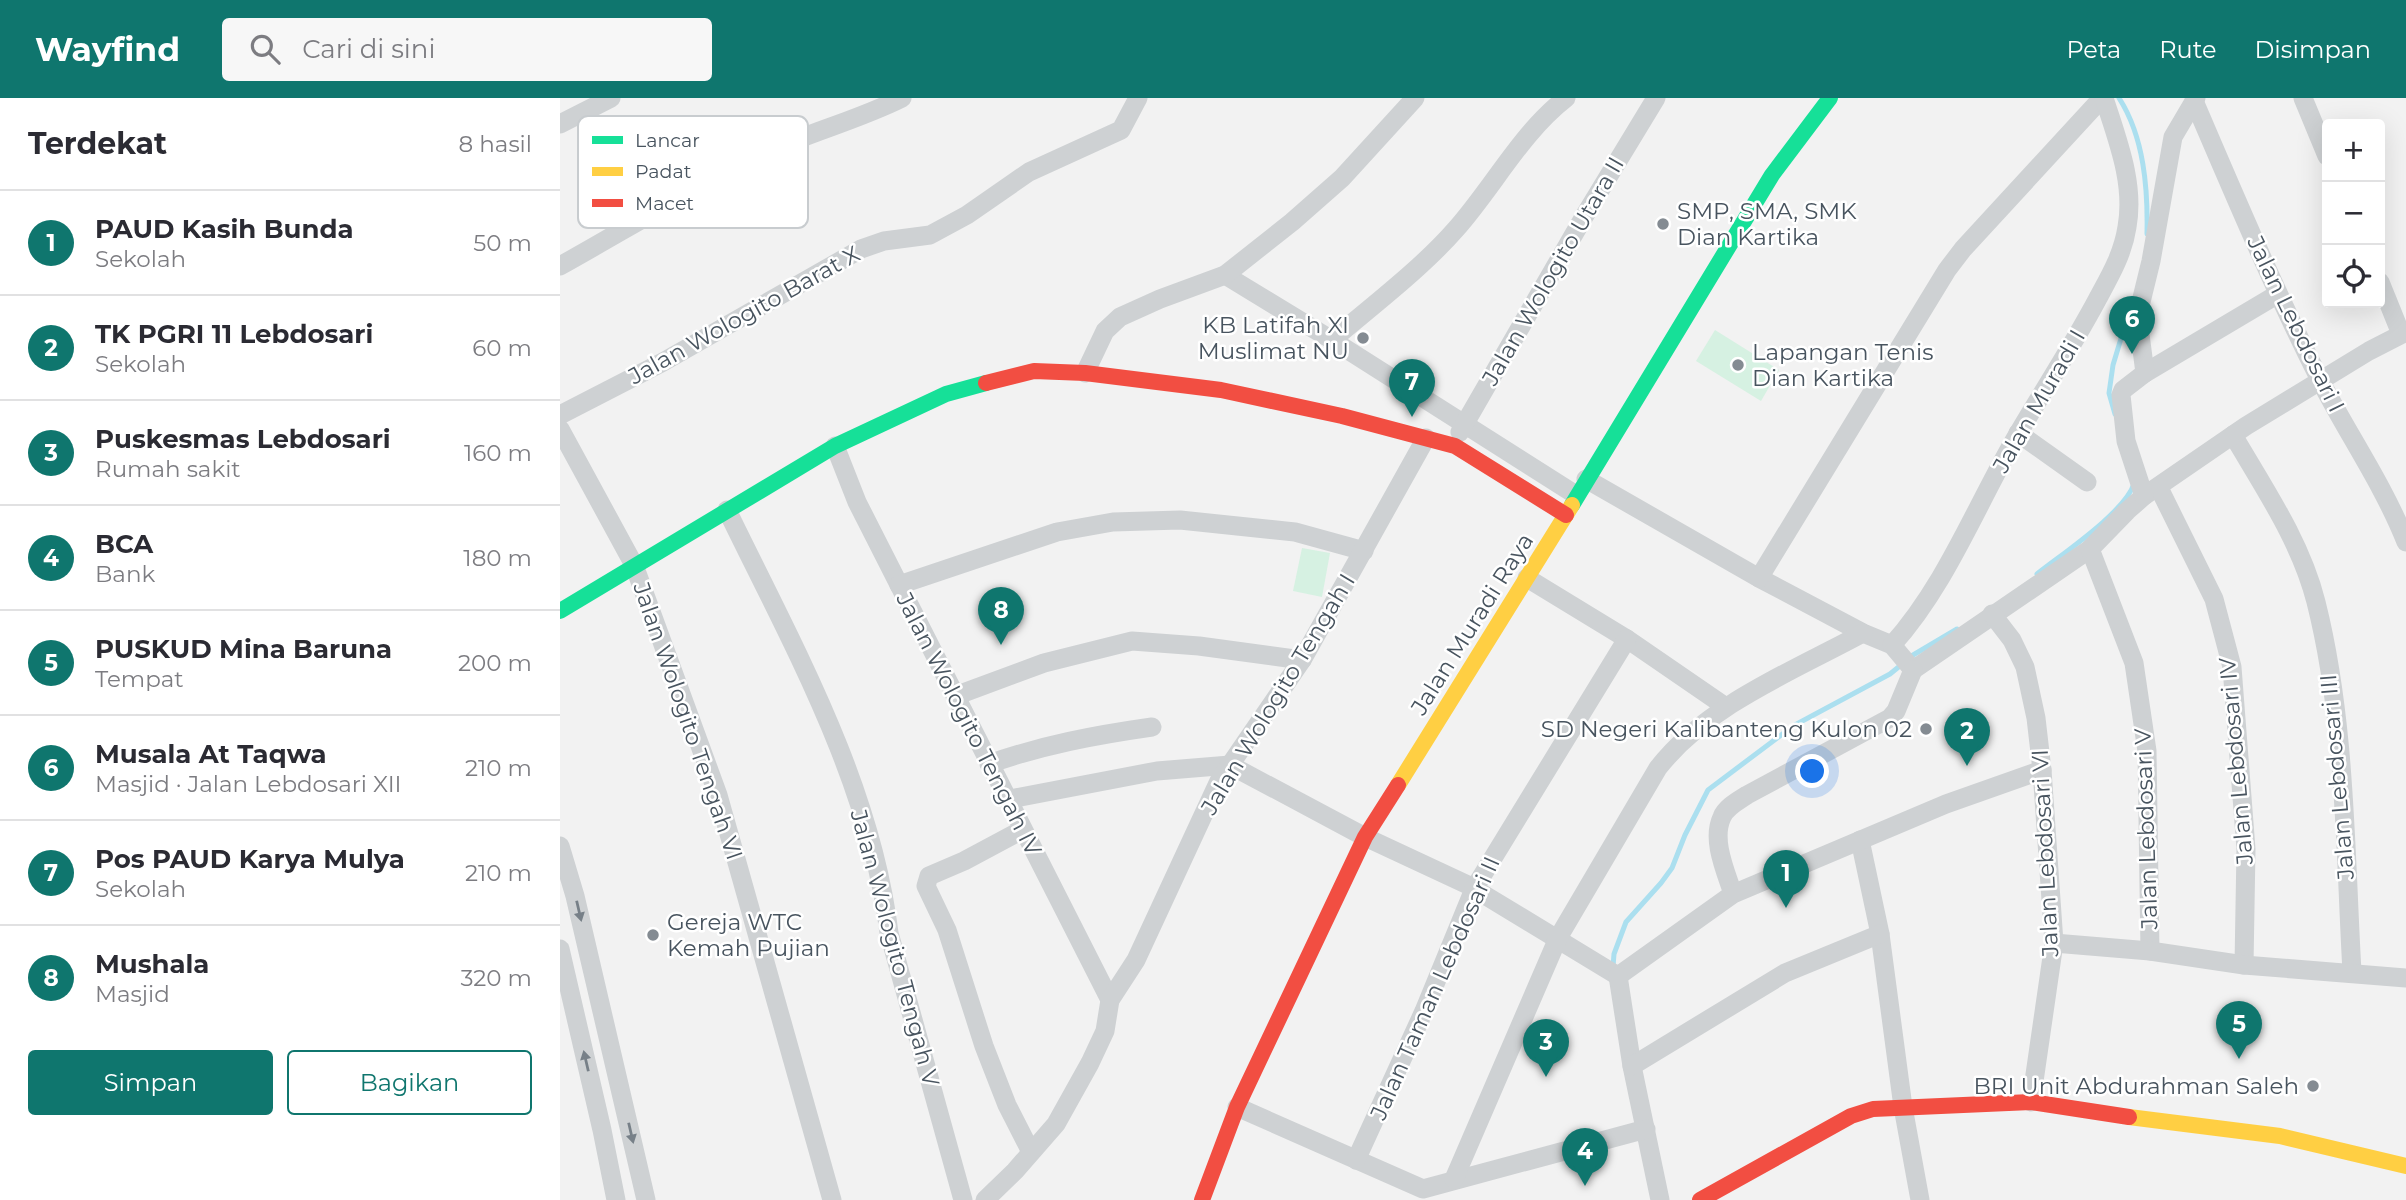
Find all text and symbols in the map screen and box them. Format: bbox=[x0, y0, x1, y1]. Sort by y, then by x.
search box bbox=[222, 18, 712, 81]
text: Wayfind bbox=[35, 29, 180, 69]
icon: search bbox=[246, 30, 284, 68]
text: Cari di sini bbox=[302, 33, 435, 65]
text: Peta bbox=[2066, 35, 2121, 64]
text: Rute bbox=[2159, 35, 2217, 64]
text: Disimpan bbox=[2255, 35, 2371, 64]
legend bbox=[578, 116, 808, 228]
map controls bbox=[2322, 119, 2385, 308]
button: + bbox=[2322, 119, 2385, 182]
text: Terdekat bbox=[28, 125, 167, 162]
text: Lancar bbox=[635, 129, 700, 152]
text: 8 hasil bbox=[459, 130, 532, 158]
street label: Jalan Wologito Utara II bbox=[1476, 152, 1630, 391]
text: Padat bbox=[635, 160, 692, 183]
button: − bbox=[2322, 182, 2385, 245]
text: Macet bbox=[635, 192, 694, 215]
place label: SMP, SMA, SMK Dian Kartika bbox=[1677, 197, 1857, 251]
text: PAUD Kasih Bunda bbox=[95, 213, 354, 245]
marker: SMP, SMA, SMK Dian Kartika bbox=[1655, 216, 1671, 232]
text: 1 bbox=[46, 229, 56, 257]
text: 50 m bbox=[473, 229, 532, 257]
street label: Jalan Lebdosari I bbox=[2241, 231, 2351, 417]
street label: Jalan Wologito Barat X bbox=[623, 240, 865, 391]
text: Sekolah bbox=[95, 245, 186, 273]
button: locate bbox=[2322, 245, 2385, 308]
pin: 6 bbox=[2109, 296, 2155, 354]
place label: KB Latifah XI Muslimat NU bbox=[1198, 311, 1349, 365]
text: TK PGRI 11 Lebdosari bbox=[95, 318, 373, 350]
street label: Jalan Muradi I bbox=[1986, 325, 2091, 478]
marker: KB Latifah XI Muslimat NU bbox=[1355, 330, 1371, 346]
text: 2 bbox=[44, 334, 58, 362]
text: 60 m bbox=[472, 334, 532, 362]
place label: Lapangan Tenis Dian Kartika bbox=[1752, 338, 1933, 392]
text: Sekolah bbox=[95, 350, 186, 378]
marker: Lapangan Tenis Dian Kartika bbox=[1730, 357, 1746, 373]
pin: 7 bbox=[1389, 359, 1435, 417]
text: Puskesmas Lebdosari bbox=[95, 423, 391, 455]
text: 3 bbox=[44, 439, 58, 467]
text: 160 m bbox=[464, 439, 532, 467]
text: Rumah sakit bbox=[95, 455, 241, 483]
text: BCA bbox=[95, 528, 153, 560]
street label: Jalan Muradi Raya bbox=[1404, 528, 1539, 721]
text: 4 bbox=[43, 544, 59, 572]
text: 180 m bbox=[463, 544, 532, 572]
text: Bank bbox=[95, 560, 155, 588]
street label: Jalan Wologito Tengah I bbox=[1194, 568, 1361, 820]
street label: Jalan Wologito Tengah VI bbox=[627, 578, 749, 864]
street label: Jalan Wologito Tengah IV bbox=[890, 587, 1048, 861]
pin: 8 bbox=[978, 587, 1024, 645]
text: PUSKUD Mina Baruna bbox=[95, 633, 392, 665]
text: 5 bbox=[44, 649, 58, 677]
text: 200 m bbox=[458, 649, 532, 677]
street label: Jalan Lebdosari IV bbox=[2213, 655, 2259, 867]
text: Tempat bbox=[95, 665, 184, 693]
street label: Jalan Lebdosari III bbox=[2314, 673, 2360, 882]
pin: 2 bbox=[1944, 708, 1990, 766]
place label: SD Negeri Kalibanteng Kulon 02 bbox=[1541, 715, 1912, 743]
marker: SD Negeri Kalibanteng Kulon 02 bbox=[1918, 721, 1934, 737]
street label: Jalan Lebdosari V bbox=[2128, 727, 2164, 931]
text: Musala At Taqwa bbox=[95, 738, 327, 770]
street label: Jalan Lebdosari VI bbox=[2026, 748, 2064, 959]
text: 6 bbox=[44, 754, 58, 782]
text: 210 m bbox=[465, 754, 532, 782]
your location bbox=[1795, 754, 1829, 788]
text: Masjid · Jalan Lebdosari XII bbox=[95, 770, 402, 798]
street label: Jalan Wologito Tengah V bbox=[844, 806, 946, 1090]
text: Pos PAUD Karya Mulya bbox=[95, 843, 405, 875]
pin: 1 bbox=[1763, 850, 1809, 908]
street label: Jalan Taman Lebdosari II bbox=[1364, 852, 1506, 1125]
text: 7 bbox=[44, 859, 58, 887]
text: 210 m bbox=[465, 859, 532, 887]
text: Sekolah bbox=[95, 875, 186, 903]
one-way arrow bbox=[574, 900, 585, 922]
place label: Gereja WTC Kemah Pujian bbox=[667, 908, 830, 962]
marker: Gereja WTC Kemah Pujian bbox=[645, 927, 661, 943]
text: Mushala bbox=[95, 948, 209, 980]
text: 8 bbox=[43, 964, 59, 992]
text: 320 m bbox=[460, 964, 532, 992]
text: Masjid bbox=[95, 980, 170, 1008]
pin: 5 bbox=[2216, 1001, 2262, 1059]
pin: 3 bbox=[1523, 1019, 1569, 1077]
button: Simpan bbox=[28, 1050, 273, 1115]
button: Bagikan bbox=[287, 1050, 532, 1115]
one-way arrow bbox=[581, 1050, 592, 1072]
place label: BRI Unit Abdurahman Saleh bbox=[1974, 1072, 2299, 1100]
marker: BRI Unit Abdurahman Saleh bbox=[2305, 1078, 2321, 1094]
one-way arrow bbox=[625, 1122, 636, 1144]
pin: 4 bbox=[1562, 1128, 1608, 1186]

